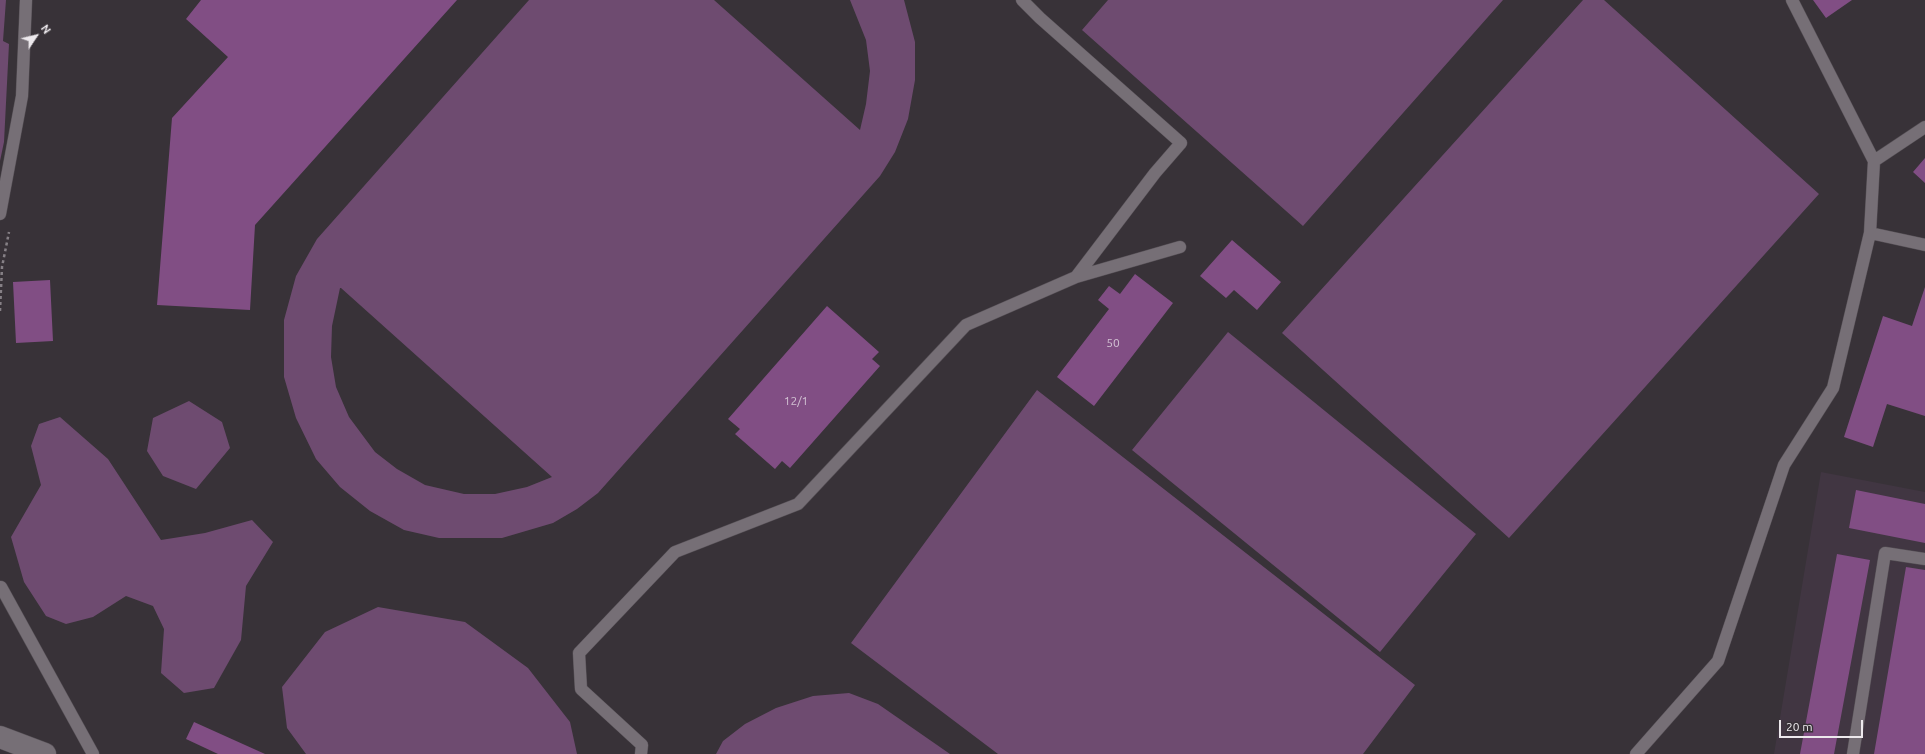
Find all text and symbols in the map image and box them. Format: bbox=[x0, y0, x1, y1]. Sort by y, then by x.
north arrow bbox=[16, 16, 56, 56]
text: N bbox=[39, 22, 53, 36]
house number: 50 bbox=[1106, 336, 1120, 350]
house number: 12/1 bbox=[784, 394, 808, 408]
scale bar bbox=[1781, 712, 1865, 738]
text: 20 m bbox=[1786, 720, 1813, 733]

